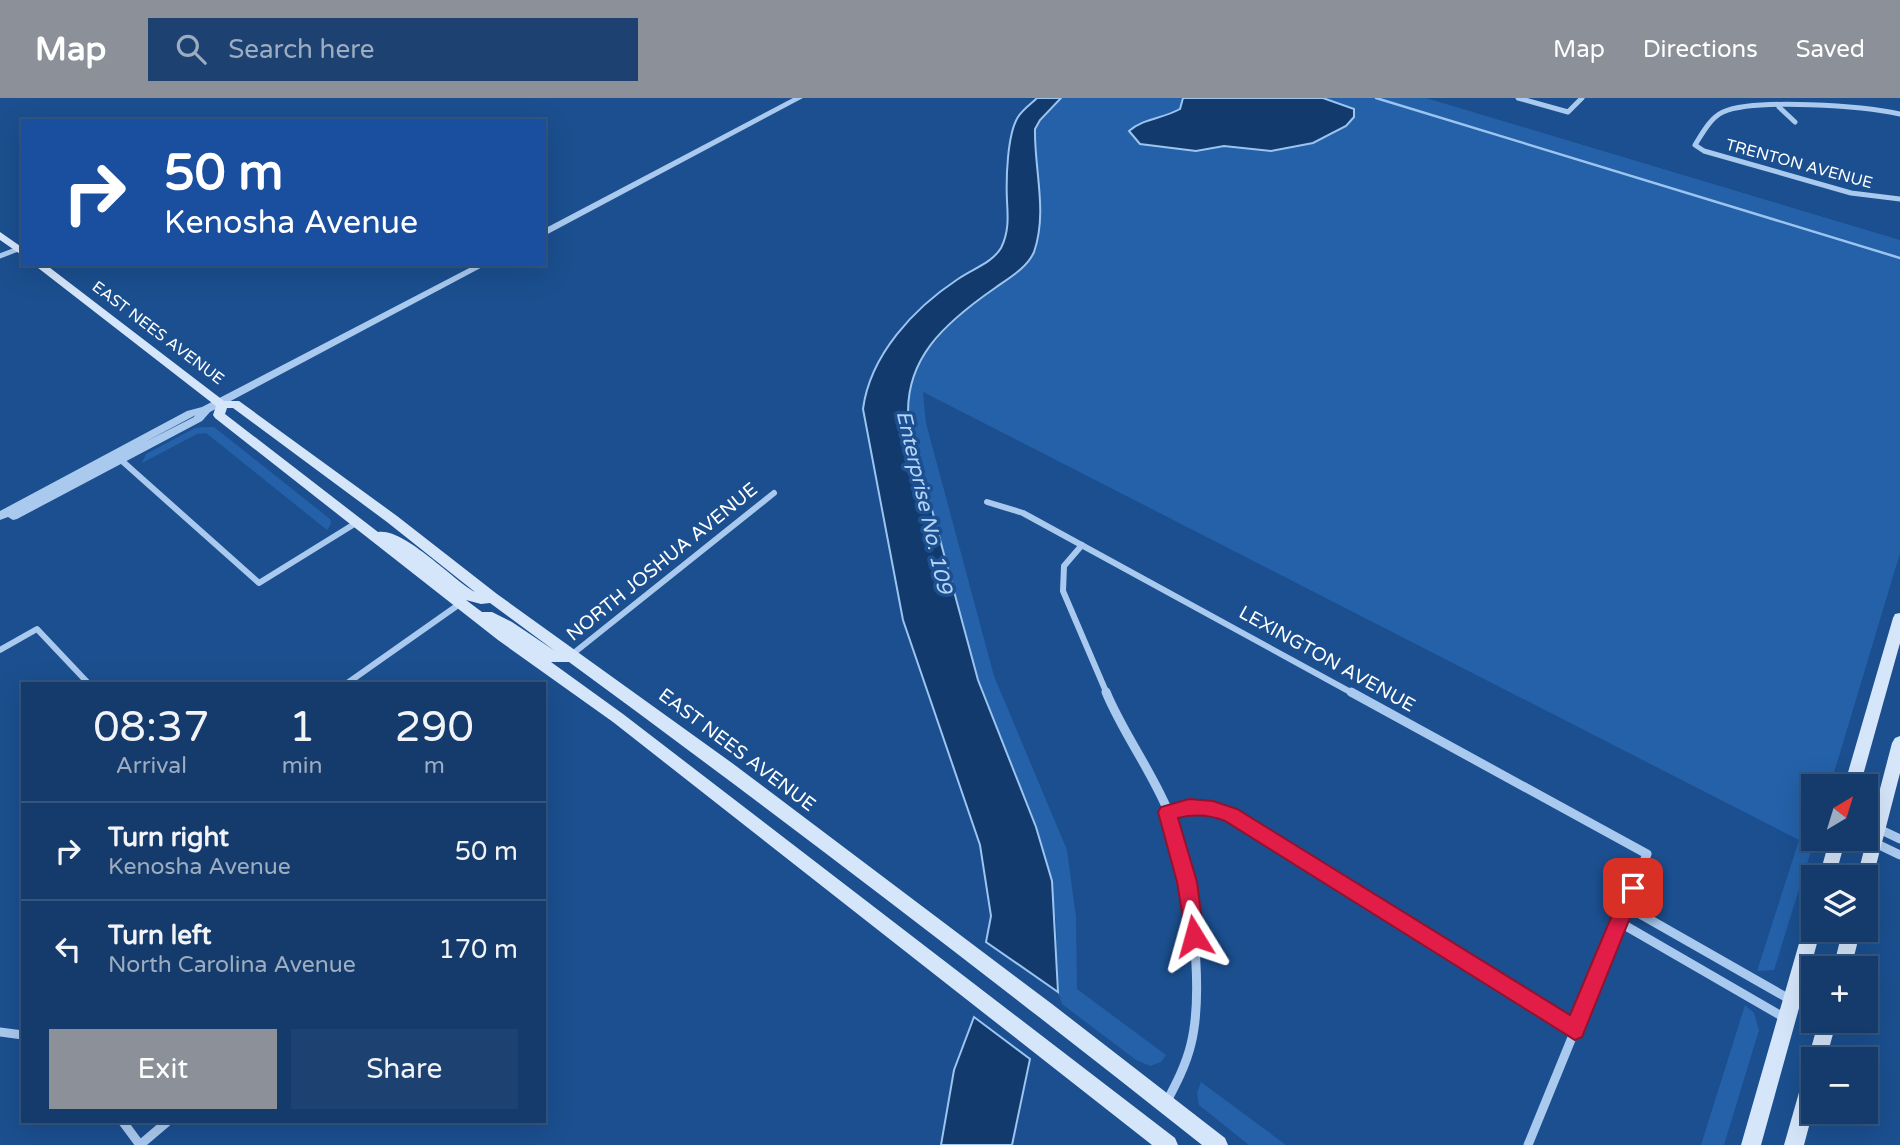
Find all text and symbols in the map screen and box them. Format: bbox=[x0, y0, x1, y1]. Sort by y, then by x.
search box bbox=[148, 18, 638, 81]
text: Map bbox=[35, 30, 106, 69]
icon: search bbox=[172, 30, 210, 68]
text: Search here bbox=[228, 34, 374, 65]
text: Map bbox=[1553, 35, 1605, 64]
text: Directions bbox=[1643, 35, 1758, 64]
text: Saved bbox=[1796, 35, 1865, 64]
street label: TRENTON AVENUE bbox=[1723, 135, 1875, 193]
text: 50 m bbox=[164, 144, 283, 203]
icon: right bbox=[49, 147, 140, 238]
text: Kenosha Avenue bbox=[164, 204, 418, 242]
street label: EAST NEES AVENUE bbox=[88, 277, 228, 389]
water label: Enterprise No. 109 bbox=[891, 408, 958, 598]
street label: NORTH JOSHUA AVENUE bbox=[562, 478, 762, 646]
street label: LEXINGTON AVENUE bbox=[1235, 601, 1419, 717]
street label: EAST NEES AVENUE bbox=[654, 684, 820, 816]
text: 08:37 bbox=[93, 702, 210, 753]
text: 1 bbox=[289, 702, 315, 753]
text: 290 bbox=[395, 702, 474, 753]
text: Arrival bbox=[116, 752, 187, 780]
text: min bbox=[282, 752, 323, 780]
text: m bbox=[424, 752, 445, 780]
north arrow bbox=[1801, 774, 1878, 850]
map controls bbox=[1801, 774, 1878, 1124]
text: Turn right bbox=[108, 822, 229, 853]
icon: right bbox=[49, 832, 87, 870]
text: 50 m bbox=[455, 836, 518, 867]
text: Kenosha Avenue bbox=[108, 853, 291, 881]
pin bbox=[1603, 858, 1663, 918]
button: layers bbox=[1801, 865, 1878, 942]
icon: arrive bbox=[1614, 869, 1652, 907]
position arrow bbox=[1157, 899, 1231, 973]
text: Turn left bbox=[108, 920, 211, 951]
icon: left bbox=[49, 930, 87, 968]
text: 170 m bbox=[438, 934, 518, 965]
text: North Carolina Avenue bbox=[108, 951, 356, 979]
button: + bbox=[1801, 956, 1878, 1033]
button: Exit bbox=[49, 1029, 277, 1109]
button: Share bbox=[291, 1029, 518, 1109]
button: − bbox=[1801, 1047, 1878, 1124]

